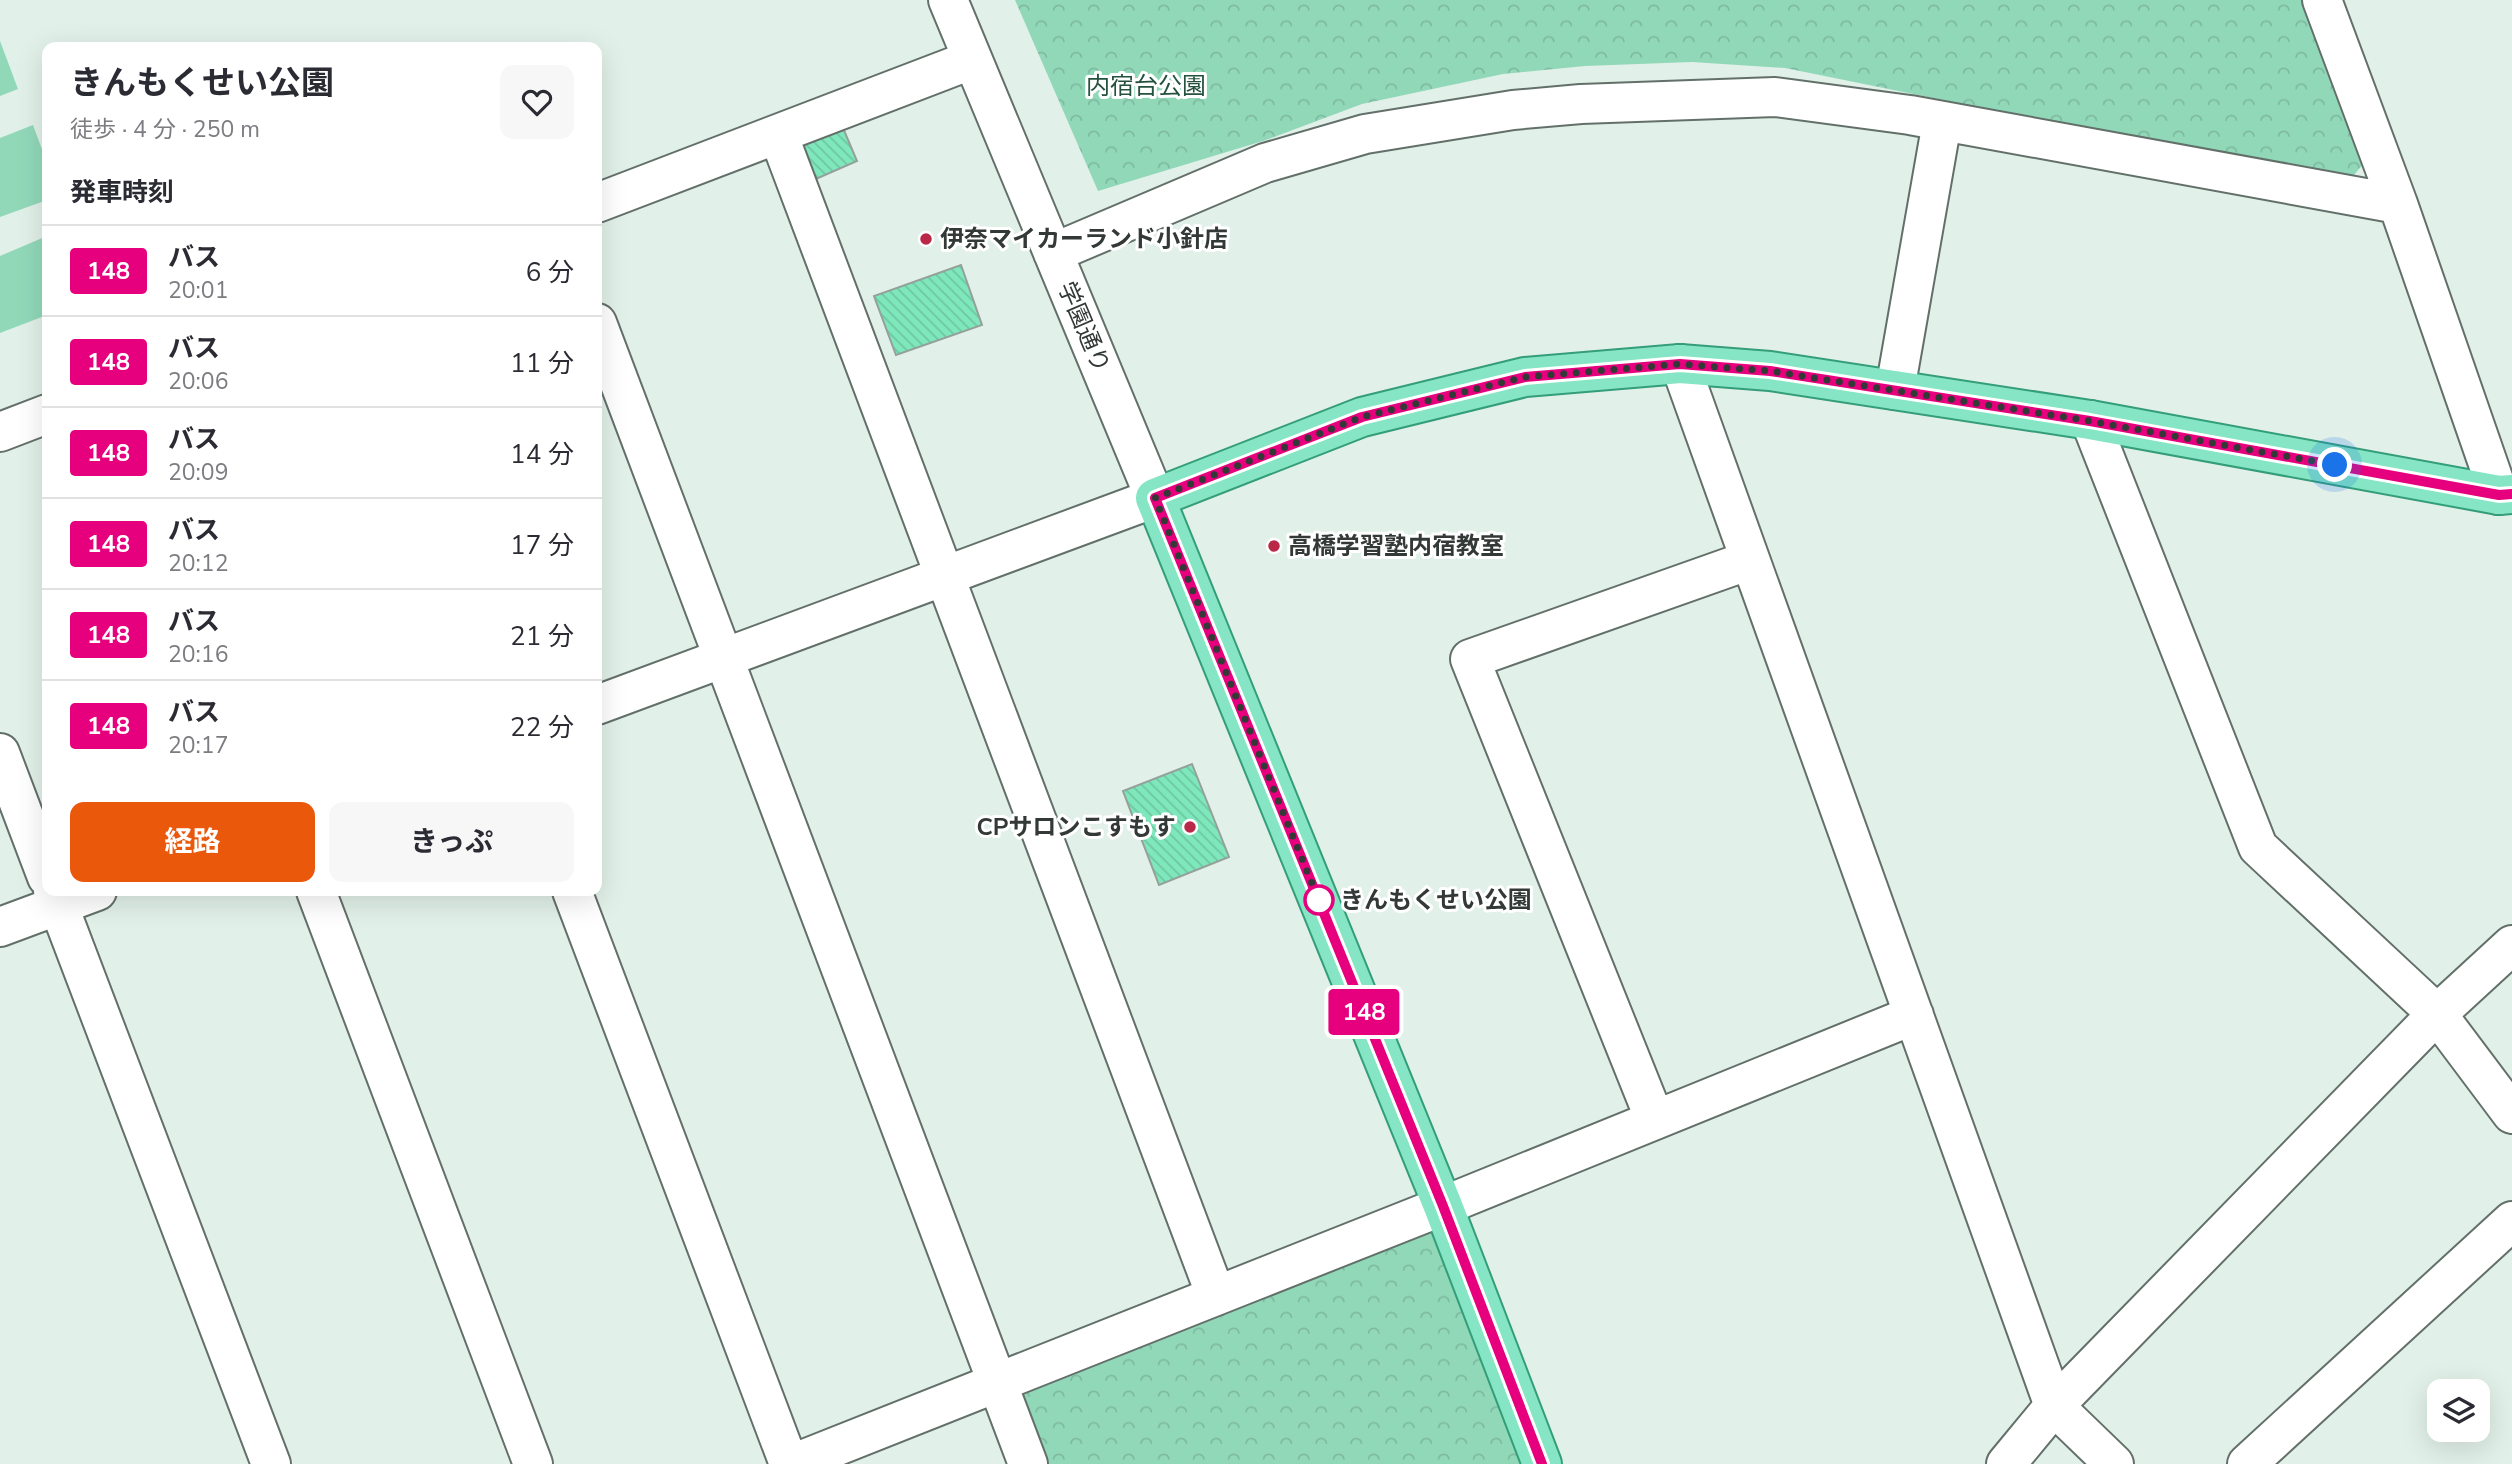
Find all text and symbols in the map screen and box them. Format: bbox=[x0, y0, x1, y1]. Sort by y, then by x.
text: きんもくせい公園 bbox=[70, 61, 334, 106]
button: heart bbox=[500, 65, 574, 139]
park label: 内宿台公園 bbox=[1086, 70, 1206, 102]
text: 徒歩 · 4 分 · 250 m bbox=[70, 114, 260, 145]
text: 発車時刻 bbox=[70, 175, 174, 210]
place label: 伊奈マイカーランド小針店 bbox=[940, 223, 1228, 255]
marker: 伊奈マイカーランド小針店 bbox=[918, 231, 934, 247]
text: バス bbox=[168, 240, 220, 275]
text: 148 bbox=[87, 255, 130, 287]
text: 6 分 bbox=[526, 255, 574, 290]
text: 20:01 bbox=[168, 275, 228, 306]
street label: 学園通り bbox=[1051, 277, 1117, 377]
text: バス bbox=[168, 331, 220, 366]
text: 148 bbox=[87, 346, 130, 378]
text: 11 分 bbox=[510, 346, 574, 381]
text: 20:06 bbox=[168, 366, 228, 397]
text: バス bbox=[168, 422, 220, 457]
text: 148 bbox=[87, 437, 130, 469]
text: 14 分 bbox=[510, 437, 574, 472]
your location bbox=[2317, 447, 2352, 482]
text: 20:09 bbox=[168, 457, 228, 488]
text: バス bbox=[168, 513, 220, 548]
text: 148 bbox=[87, 528, 130, 560]
text: 17 分 bbox=[510, 528, 574, 563]
place label: 高橋学習塾内宿教室 bbox=[1288, 530, 1504, 562]
marker: 高橋学習塾内宿教室 bbox=[1266, 538, 1282, 554]
text: 20:12 bbox=[168, 548, 228, 579]
text: バス bbox=[168, 604, 220, 639]
text: 148 bbox=[87, 619, 130, 651]
text: 21 分 bbox=[510, 619, 574, 654]
text: 20:16 bbox=[168, 639, 228, 670]
text: バス bbox=[168, 695, 220, 730]
text: 148 bbox=[87, 710, 130, 742]
text: 22 分 bbox=[510, 710, 574, 745]
text: 20:17 bbox=[168, 730, 228, 761]
button: 経路 bbox=[70, 802, 315, 882]
button: きっぷ bbox=[329, 802, 574, 882]
place label: CPサロンこすもす bbox=[977, 811, 1176, 843]
marker: CPサロンこすもす bbox=[1182, 819, 1198, 835]
place label: きんもくせい公園 bbox=[1340, 884, 1532, 916]
marker: きんもくせい公園 bbox=[1304, 885, 1334, 915]
line badge: 148 bbox=[1324, 989, 1404, 1035]
text: 148 bbox=[1342, 996, 1386, 1028]
map controls bbox=[2427, 1379, 2490, 1442]
button: layers bbox=[2427, 1379, 2490, 1442]

